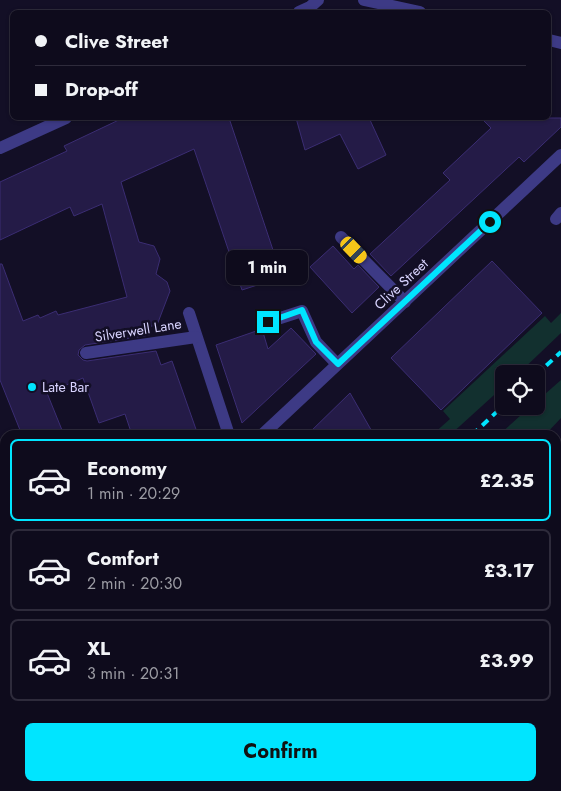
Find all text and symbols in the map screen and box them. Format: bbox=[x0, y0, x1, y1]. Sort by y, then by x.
text: Clive Street bbox=[65, 28, 168, 55]
text: Drop-off bbox=[65, 76, 138, 103]
route start bbox=[479, 211, 501, 233]
car bbox=[338, 234, 369, 266]
callout: 1 min bbox=[227, 250, 309, 284]
street label: Clive Street bbox=[370, 253, 433, 314]
text: 1 min bbox=[247, 256, 287, 279]
route end bbox=[257, 311, 279, 333]
street label: Silverwell Lane bbox=[93, 313, 183, 347]
map controls bbox=[495, 365, 545, 415]
button: locate bbox=[495, 365, 545, 415]
place label: Late Bar bbox=[42, 377, 89, 397]
marker: Late Bar bbox=[26, 381, 38, 393]
text: Economy bbox=[87, 455, 167, 482]
icon: car bbox=[27, 458, 72, 503]
text: £2.35 bbox=[480, 467, 534, 494]
text: 1 min · 20:29 bbox=[87, 482, 180, 505]
text: Comfort bbox=[87, 545, 159, 572]
icon: car bbox=[27, 548, 72, 593]
text: £3.17 bbox=[484, 557, 534, 584]
text: 2 min · 20:30 bbox=[87, 572, 182, 595]
text: XL bbox=[87, 635, 110, 662]
icon: car bbox=[27, 638, 72, 683]
text: £3.99 bbox=[479, 647, 534, 674]
text: 3 min · 20:31 bbox=[87, 662, 179, 685]
button: Confirm bbox=[25, 723, 536, 781]

